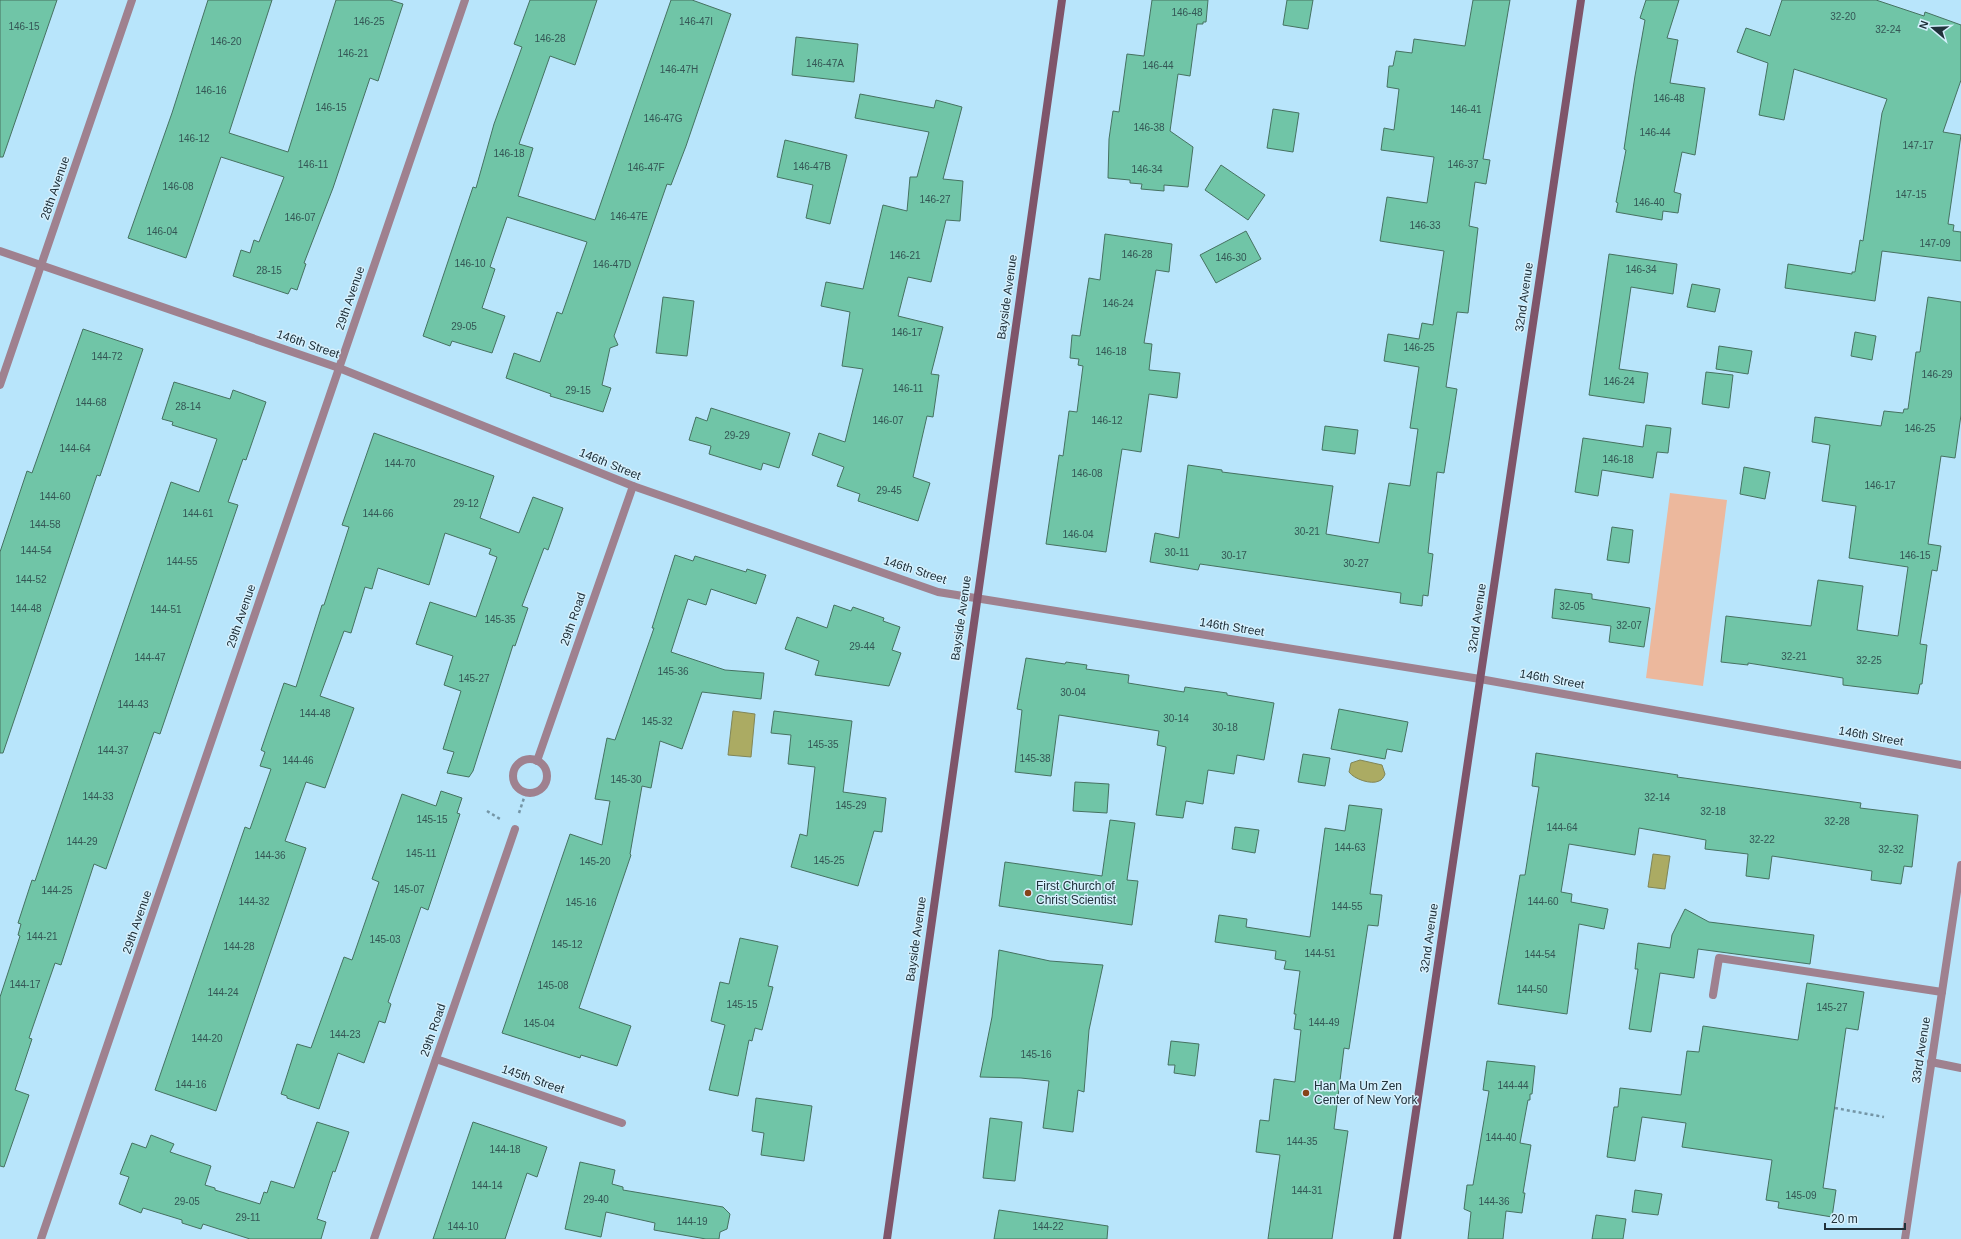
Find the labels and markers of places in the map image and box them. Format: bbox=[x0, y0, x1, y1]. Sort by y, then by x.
place label: First Church of Christ Scientist bbox=[1036, 879, 1117, 907]
marker: First Church of Christ Scientist bbox=[1023, 888, 1033, 898]
place label: Han Ma Um Zen Center of New York bbox=[1314, 1079, 1418, 1107]
marker: Han Ma Um Zen Center of New York bbox=[1301, 1088, 1311, 1098]

